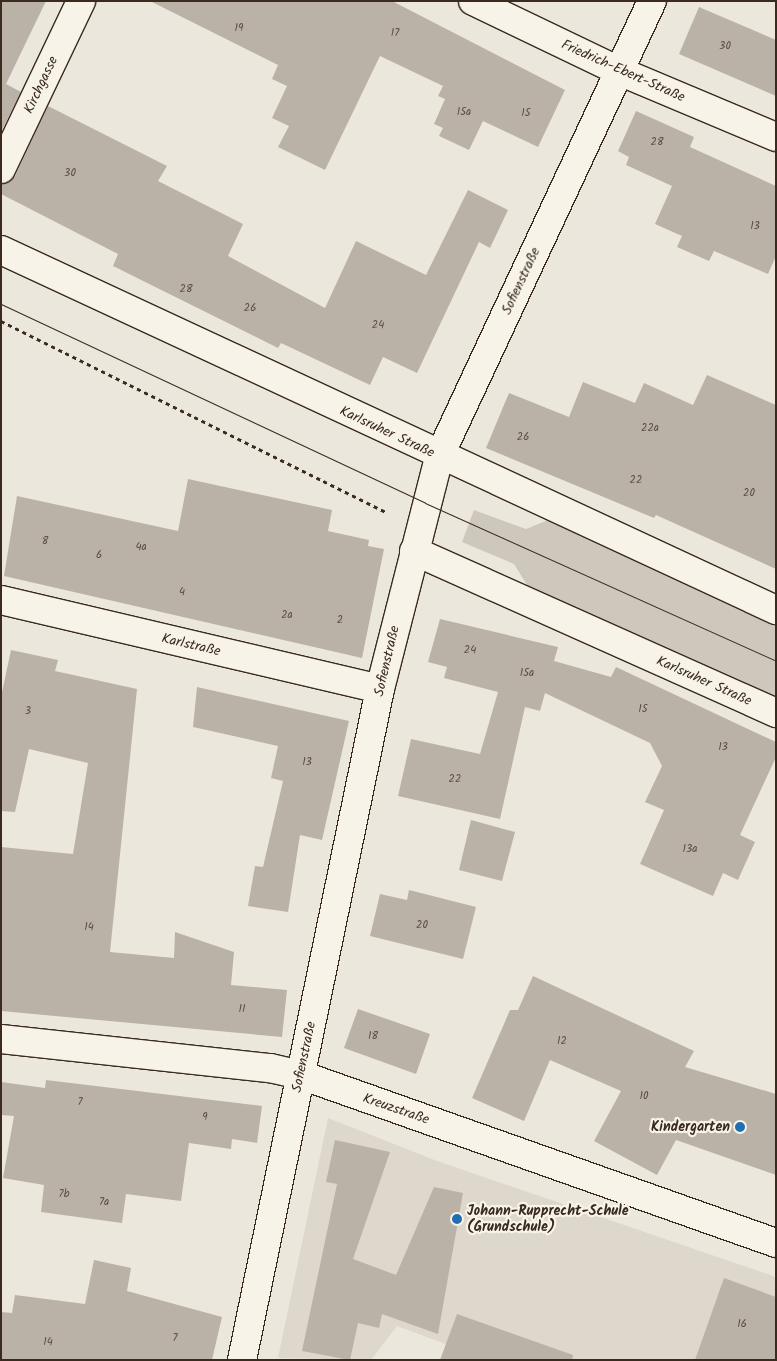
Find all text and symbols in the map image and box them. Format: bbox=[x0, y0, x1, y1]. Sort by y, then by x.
house number: 19 bbox=[235, 21, 243, 35]
house number: 17 bbox=[391, 26, 399, 40]
street label: Friedrich-Ebert-Straße bbox=[559, 36, 687, 106]
house number: 30 bbox=[719, 39, 731, 53]
street label: Kirchgasse bbox=[20, 54, 62, 116]
house number: 15a bbox=[457, 105, 471, 119]
house number: 15 bbox=[521, 106, 531, 120]
house number: 28 bbox=[650, 135, 664, 149]
house number: 30 bbox=[64, 166, 76, 180]
house number: 13 bbox=[750, 219, 760, 233]
street label: Sofienstraße bbox=[498, 245, 544, 317]
house number: 28 bbox=[179, 282, 193, 296]
house number: 26 bbox=[244, 301, 256, 315]
house number: 24 bbox=[372, 318, 384, 332]
street label: Karlsruher Straße bbox=[337, 403, 437, 461]
house number: 22a bbox=[641, 421, 659, 435]
house number: 26 bbox=[517, 430, 529, 444]
house number: 22 bbox=[630, 473, 642, 487]
house number: 20 bbox=[743, 486, 755, 500]
house number: 8 bbox=[42, 534, 48, 548]
house number: 4a bbox=[135, 540, 147, 554]
house number: 6 bbox=[96, 548, 102, 562]
house number: 4 bbox=[179, 585, 185, 599]
house number: 2a bbox=[281, 608, 293, 622]
house number: 2 bbox=[337, 613, 343, 627]
street label: Sofienstraße bbox=[371, 624, 403, 698]
street label: Karlstraße bbox=[160, 630, 222, 660]
house number: 24 bbox=[464, 643, 476, 657]
street label: Karlsruher Straße bbox=[654, 652, 754, 710]
house number: 15a bbox=[520, 666, 534, 680]
house number: 15 bbox=[638, 702, 648, 716]
house number: 3 bbox=[25, 704, 31, 718]
house number: 13 bbox=[718, 740, 728, 754]
house number: 13 bbox=[302, 755, 312, 769]
house number: 22 bbox=[449, 772, 461, 786]
house number: 13a bbox=[683, 842, 697, 856]
house number: 20 bbox=[416, 918, 428, 932]
house number: 14 bbox=[84, 920, 94, 934]
house number: 11 bbox=[239, 1002, 245, 1016]
street label: Sofienstraße bbox=[288, 1020, 320, 1094]
house number: 18 bbox=[368, 1029, 378, 1043]
house number: 12 bbox=[557, 1034, 567, 1048]
house number: 10 bbox=[640, 1089, 648, 1103]
street label: Kreuzstraße bbox=[361, 1090, 431, 1128]
house number: 7 bbox=[77, 1095, 83, 1109]
house number: 9 bbox=[202, 1110, 208, 1124]
place label: Kindergarten bbox=[651, 1119, 730, 1135]
marker: Kindergarten bbox=[734, 1121, 746, 1133]
house number: 7b bbox=[59, 1187, 69, 1201]
house number: 7a bbox=[99, 1195, 109, 1209]
place label: Johann-Rupprecht-Schule (Grundschule) bbox=[467, 1203, 629, 1236]
marker: Johann-Rupprecht-Schule (Grundschule) bbox=[451, 1213, 463, 1225]
house number: 16 bbox=[737, 1317, 747, 1331]
house number: 7 bbox=[172, 1331, 178, 1345]
house number: 14 bbox=[43, 1335, 53, 1349]

